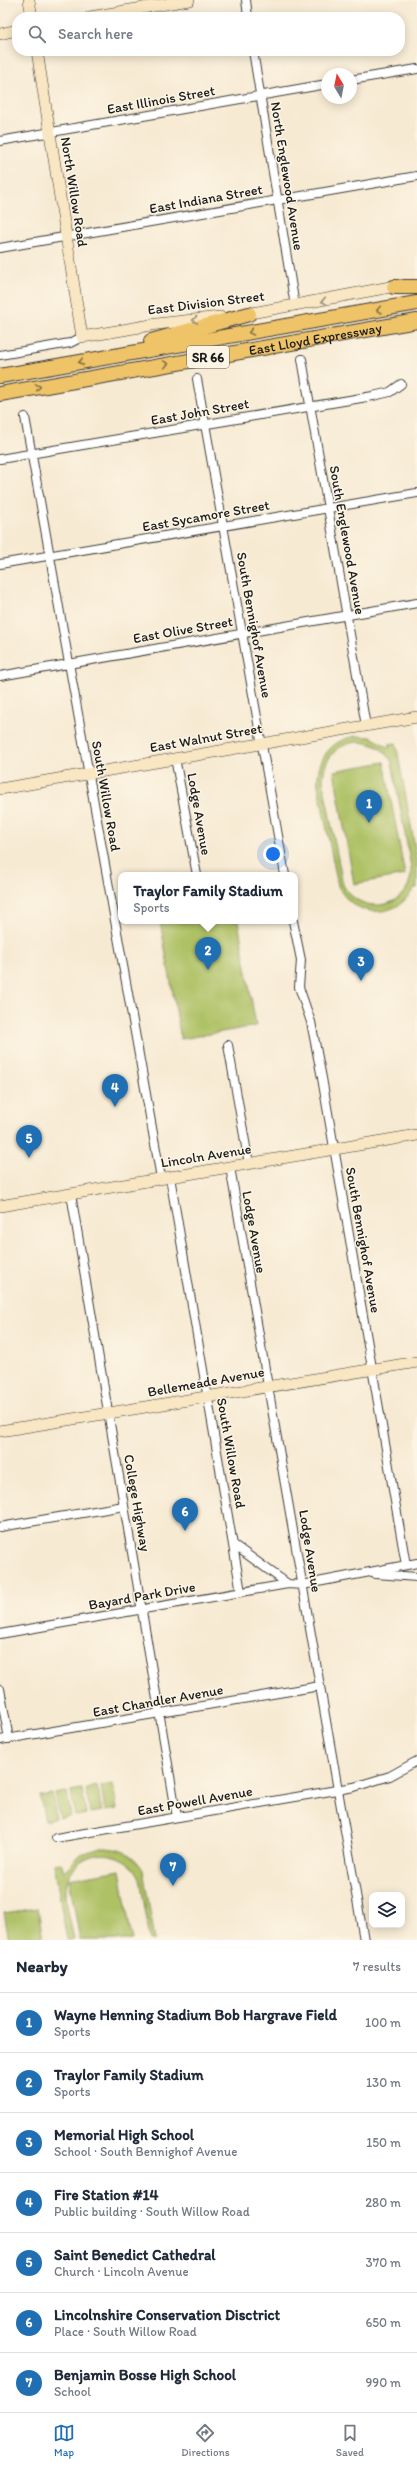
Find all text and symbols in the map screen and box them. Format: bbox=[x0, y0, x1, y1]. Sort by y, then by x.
search box bbox=[12, 12, 405, 56]
icon: search bbox=[26, 23, 48, 45]
text: Search here bbox=[58, 25, 133, 43]
north arrow bbox=[321, 68, 357, 104]
street label: East Illinois Street bbox=[106, 82, 216, 118]
street label: North Englewood Avenue bbox=[267, 101, 307, 252]
street label: North Willow Road bbox=[57, 136, 91, 249]
street label: East Indiana Street bbox=[148, 181, 264, 217]
street label: East Division Street bbox=[147, 287, 265, 319]
one-way arrow bbox=[321, 296, 327, 304]
one-way arrow bbox=[375, 305, 382, 314]
one-way arrow bbox=[192, 315, 198, 324]
street label: East Lloyd Expressway bbox=[247, 319, 383, 359]
one-way arrow bbox=[247, 328, 254, 336]
road number: SR 66 bbox=[187, 346, 229, 368]
one-way arrow bbox=[78, 357, 84, 366]
one-way arrow bbox=[163, 361, 170, 369]
one-way arrow bbox=[35, 383, 42, 392]
street label: East John Street bbox=[150, 395, 250, 429]
street label: South Englewood Avenue bbox=[326, 464, 369, 616]
street label: East Sycamore Street bbox=[141, 496, 271, 536]
street label: South Bennighof Avenue bbox=[233, 551, 275, 700]
street label: East Olive Street bbox=[132, 613, 234, 647]
street label: East Walnut Street bbox=[148, 720, 264, 756]
street label: South Willow Road bbox=[88, 739, 124, 853]
street label: Lodge Avenue bbox=[183, 771, 215, 857]
pin: 1 bbox=[356, 790, 382, 823]
your location bbox=[263, 844, 283, 864]
popup bbox=[118, 872, 298, 924]
text: Traylor Family Stadium bbox=[133, 882, 283, 900]
text: Sports bbox=[133, 900, 170, 915]
pin: 2 bbox=[195, 937, 221, 970]
pin: 3 bbox=[348, 948, 374, 981]
pin: 4 bbox=[102, 1074, 128, 1107]
pin: 5 bbox=[16, 1125, 42, 1158]
street label: Lincoln Avenue bbox=[159, 1140, 253, 1172]
street label: South Bennighof Avenue bbox=[342, 1166, 384, 1315]
street label: Lodge Avenue bbox=[238, 1189, 270, 1275]
street label: Bellemeade Avenue bbox=[146, 1363, 266, 1401]
street label: South Willow Road bbox=[213, 1396, 249, 1510]
street label: College Highway bbox=[120, 1453, 154, 1553]
pin: 6 bbox=[172, 1498, 198, 1531]
street label: Lodge Avenue bbox=[295, 1508, 325, 1594]
street label: Bayard Park Drive bbox=[87, 1578, 197, 1614]
street label: East Chandler Avenue bbox=[91, 1681, 225, 1721]
street label: East Powell Avenue bbox=[136, 1782, 254, 1819]
pin: 7 bbox=[160, 1853, 186, 1886]
map controls bbox=[369, 1892, 405, 1928]
button: layers bbox=[369, 1892, 405, 1928]
text: Nearby bbox=[16, 1956, 68, 1976]
text: 7 results bbox=[353, 1959, 401, 1974]
text: Wayne Henning Stadium Bob Hargrave Field bbox=[54, 2006, 337, 2024]
text: 1 bbox=[26, 2015, 32, 2030]
text: 100 m bbox=[365, 2015, 401, 2030]
text: Sports bbox=[54, 2024, 90, 2039]
text: Traylor Family Stadium bbox=[54, 2066, 204, 2084]
text: 2 bbox=[26, 2075, 32, 2090]
text: 130 m bbox=[366, 2075, 401, 2090]
text: Sports bbox=[54, 2084, 90, 2099]
text: Memorial High School bbox=[54, 2126, 194, 2144]
text: 3 bbox=[25, 2135, 33, 2150]
text: 150 m bbox=[366, 2135, 401, 2150]
text: School · South Bennighof Avenue bbox=[54, 2144, 237, 2159]
text: Fire Station #14 bbox=[54, 2186, 159, 2204]
text: 4 bbox=[25, 2195, 33, 2210]
text: 280 m bbox=[365, 2195, 401, 2210]
text: Public building · South Willow Road bbox=[54, 2204, 250, 2219]
text: Saint Benedict Cathedral bbox=[54, 2246, 216, 2264]
text: 5 bbox=[26, 2255, 32, 2270]
text: 370 m bbox=[366, 2255, 401, 2270]
text: Church · Lincoln Avenue bbox=[54, 2264, 189, 2279]
text: Lincolnshire Conservation Disctrict bbox=[54, 2306, 280, 2324]
text: 6 bbox=[26, 2315, 32, 2330]
text: 650 m bbox=[365, 2315, 401, 2330]
text: Place · South Willow Road bbox=[54, 2324, 197, 2339]
text: Benjamin Bosse High School bbox=[54, 2366, 236, 2384]
text: 7 bbox=[26, 2375, 32, 2390]
text: 990 m bbox=[366, 2375, 401, 2390]
text: School bbox=[54, 2384, 91, 2399]
tab: Map bbox=[53, 2422, 75, 2459]
tab: Directions bbox=[181, 2422, 230, 2459]
tab: Saved bbox=[336, 2422, 364, 2459]

